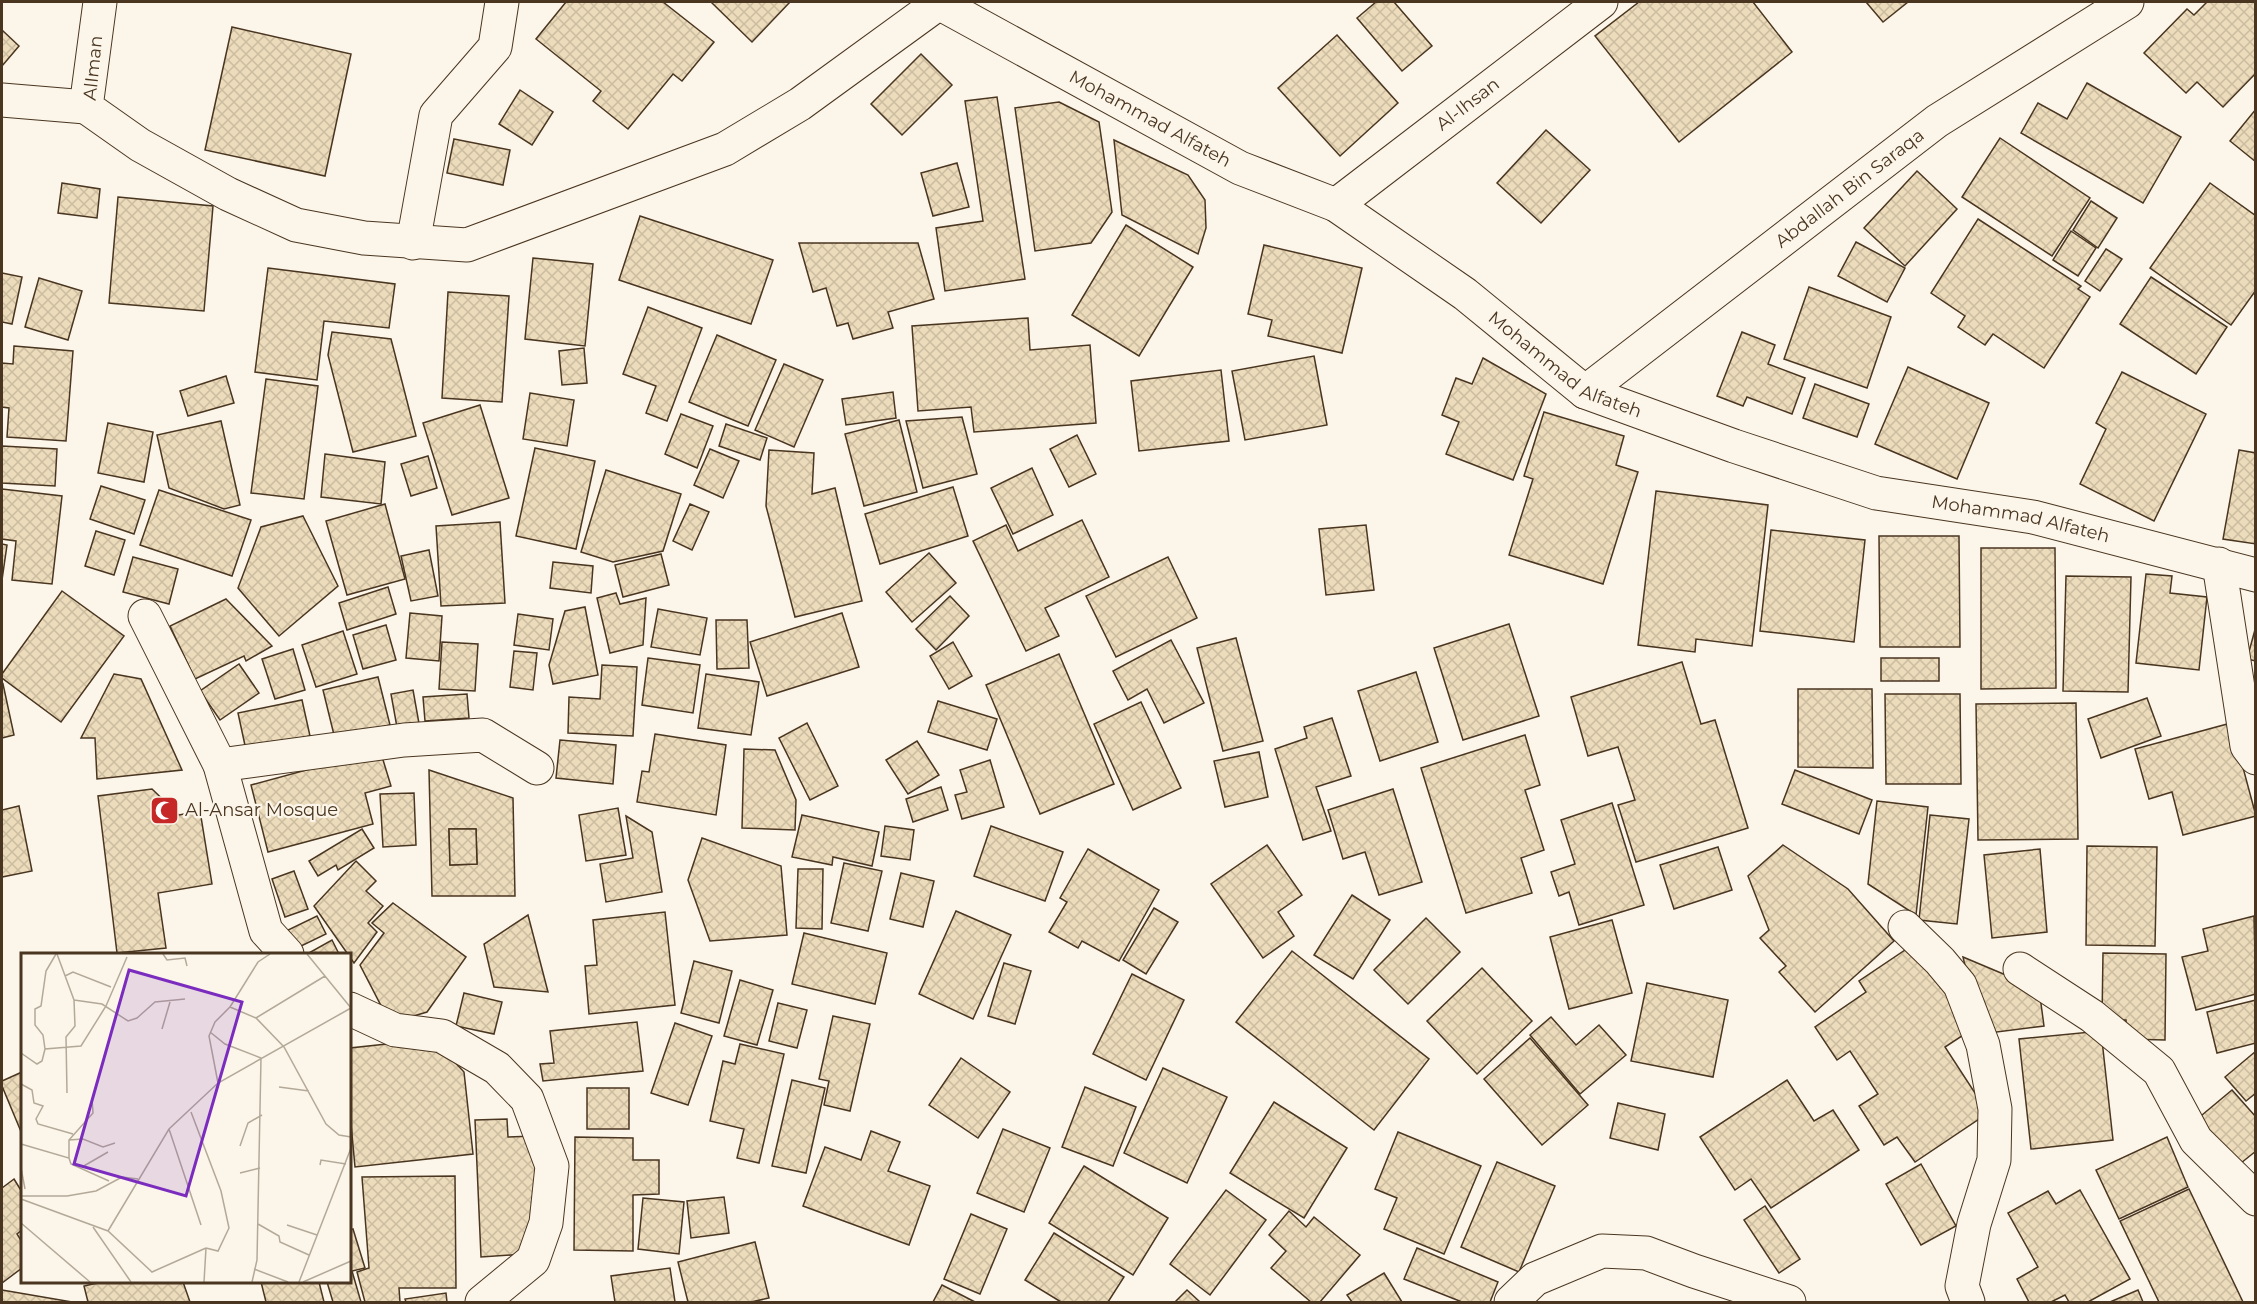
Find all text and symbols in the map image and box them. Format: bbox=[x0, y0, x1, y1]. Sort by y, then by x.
street label: AlIman bbox=[79, 34, 107, 102]
street label: Mohammad Alfateh bbox=[1065, 66, 1235, 172]
street label: Al-Ihsan bbox=[1432, 73, 1504, 135]
street label: Abdallah Bin Saraqa bbox=[1771, 124, 1929, 253]
street label: Mohammad Alfateh bbox=[1484, 306, 1645, 423]
street label: Mohammad Alfateh bbox=[1930, 491, 2112, 547]
mosque icon: Al-Ansar Mosque bbox=[148, 794, 180, 826]
place label: Al-Ansar Mosque bbox=[185, 799, 338, 821]
inset map bbox=[21, 953, 351, 1283]

